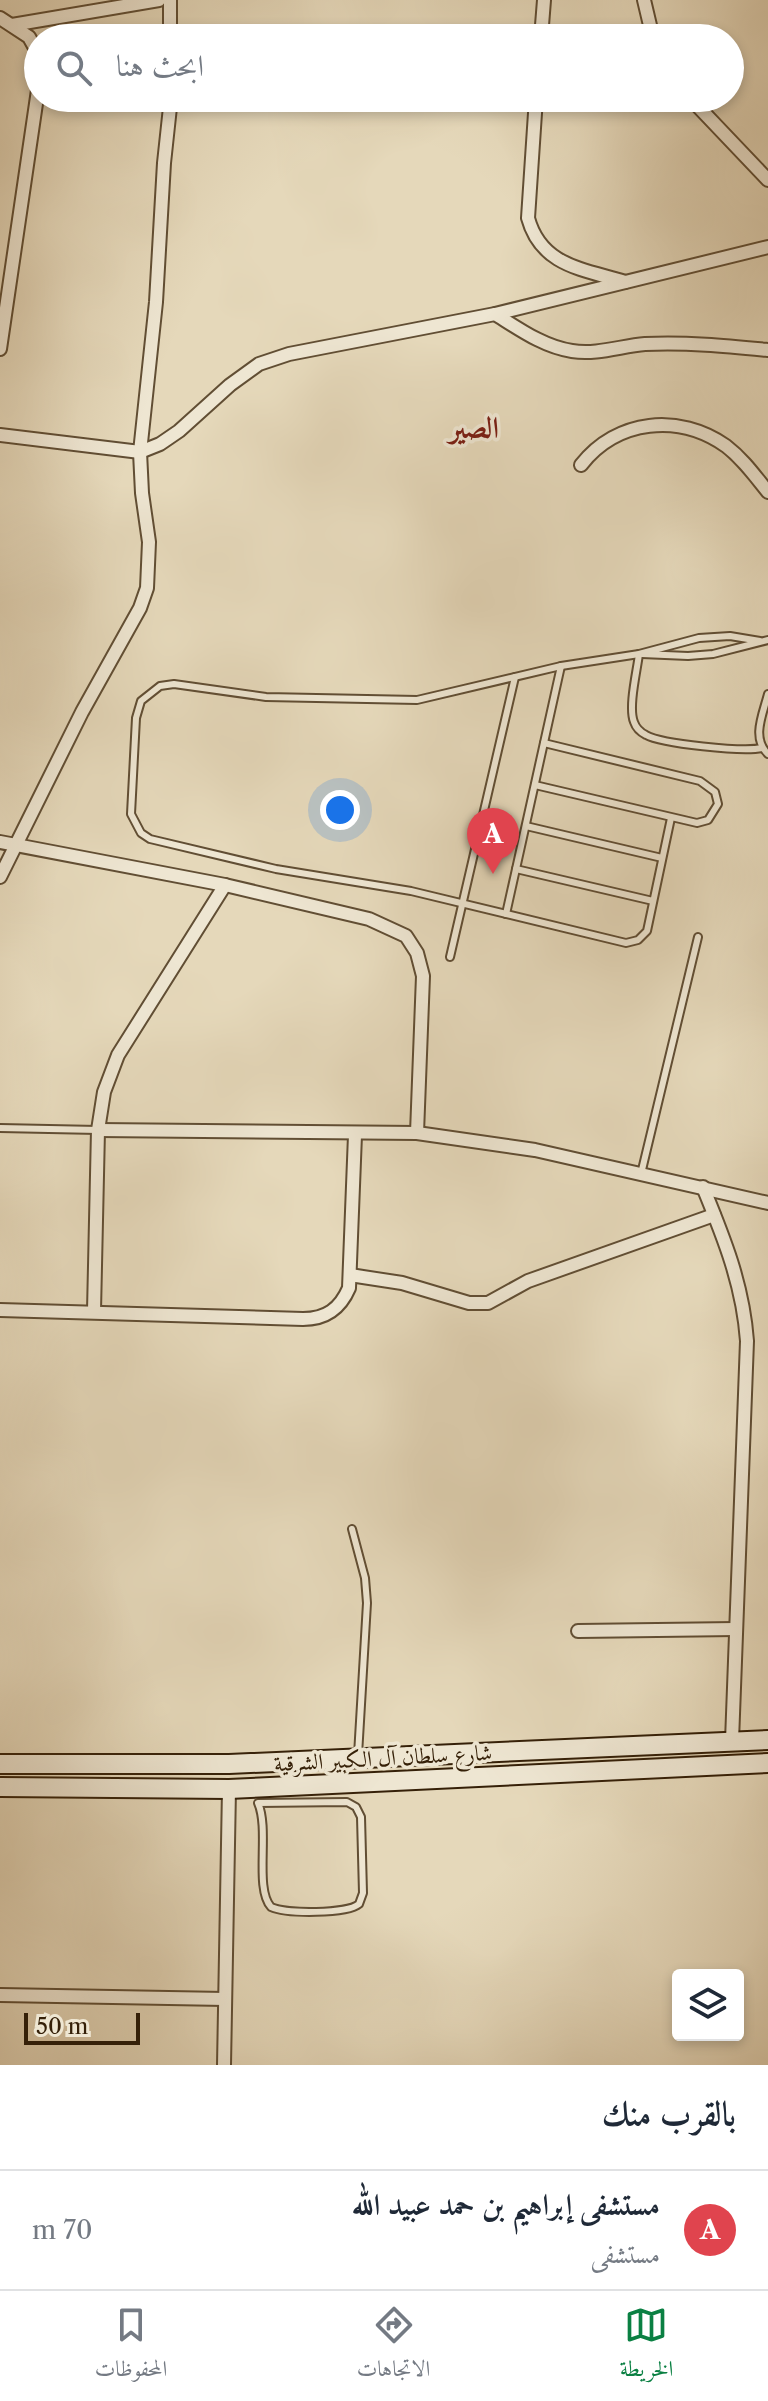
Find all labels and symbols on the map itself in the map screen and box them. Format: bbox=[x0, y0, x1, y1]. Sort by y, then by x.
district label: الصير bbox=[446, 409, 499, 446]
your location bbox=[320, 790, 360, 830]
pin: A bbox=[467, 808, 519, 874]
street label: شارع سلطان آل الكبير الشرقية bbox=[273, 1739, 493, 1782]
scale bar bbox=[24, 2009, 140, 2045]

